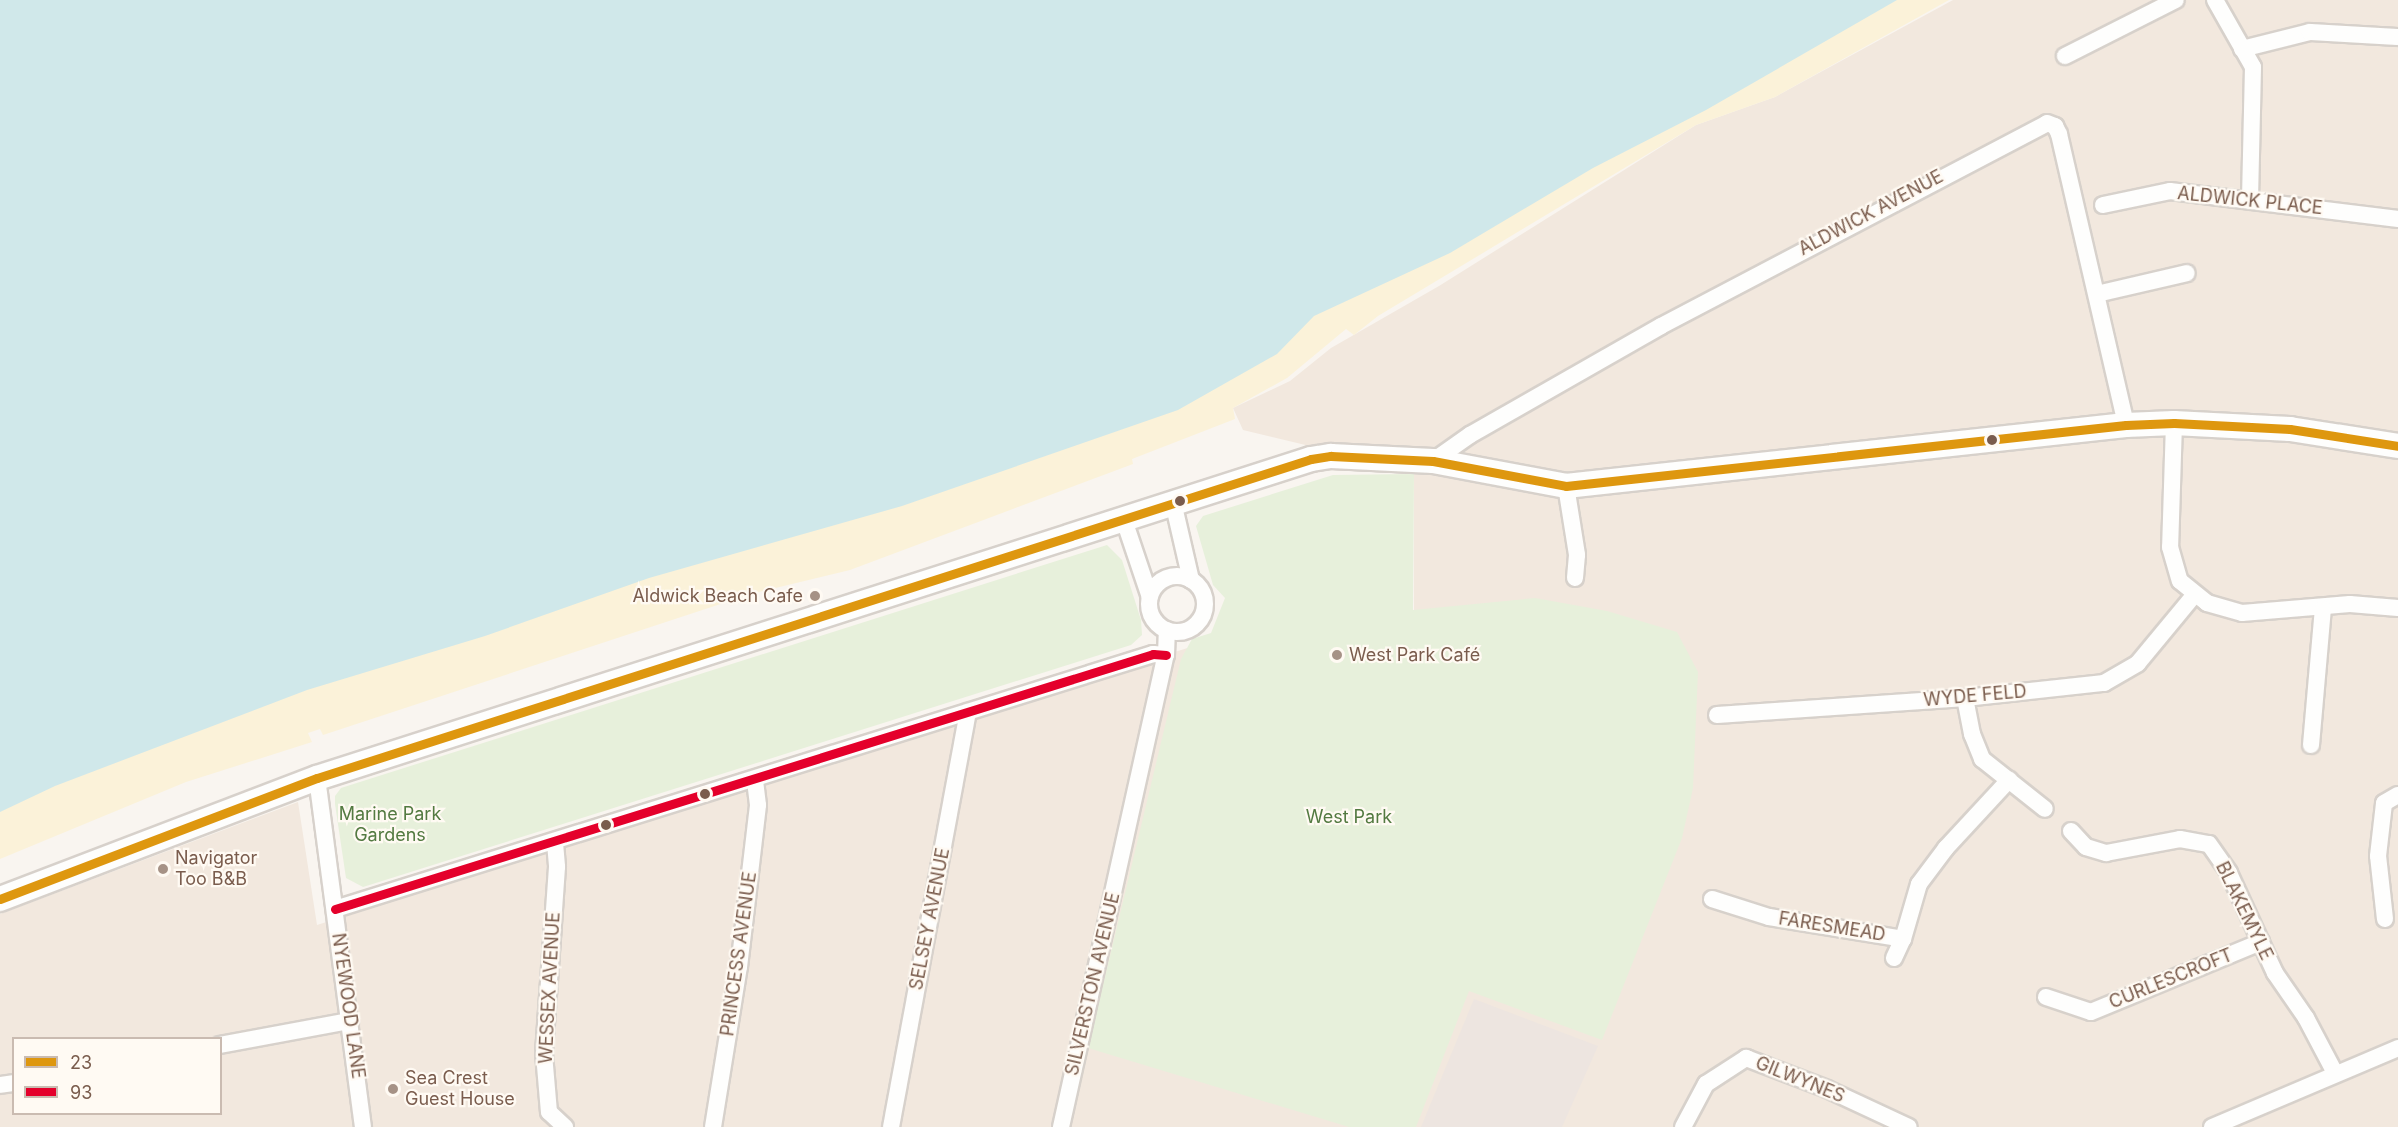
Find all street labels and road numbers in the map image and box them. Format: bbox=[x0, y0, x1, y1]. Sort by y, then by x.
street label: ALDWICK AVENUE bbox=[1795, 166, 1947, 260]
street label: ALDWICK PLACE bbox=[2176, 183, 2324, 219]
street label: WYDE FELD bbox=[1923, 681, 2027, 711]
street label: SELSEY AVENUE bbox=[906, 846, 954, 992]
street label: BLAKEMYLE bbox=[2211, 858, 2277, 964]
street label: PRINCESS AVENUE bbox=[717, 870, 761, 1038]
street label: SILVERSTON AVENUE bbox=[1061, 890, 1125, 1078]
street label: FARESMEAD bbox=[1777, 908, 1887, 946]
street label: WESSEX AVENUE bbox=[535, 912, 565, 1064]
street label: NYEWOOD LANE bbox=[327, 932, 369, 1080]
street label: CURLESCROFT bbox=[2106, 944, 2236, 1014]
street label: GILWYNES bbox=[1752, 1052, 1848, 1108]

